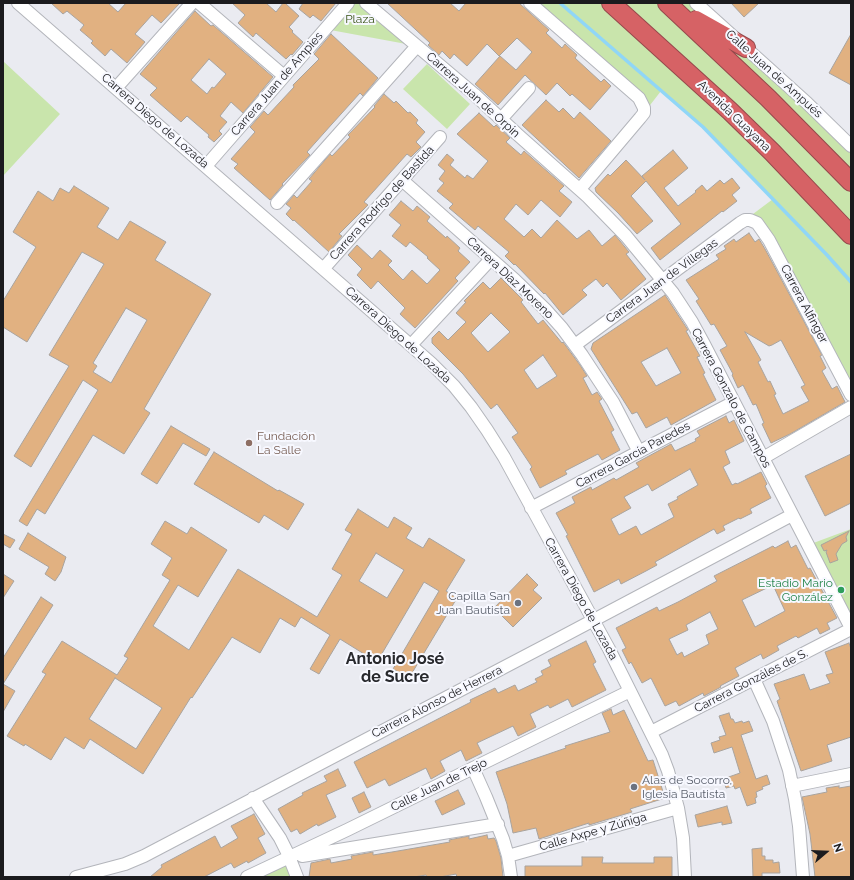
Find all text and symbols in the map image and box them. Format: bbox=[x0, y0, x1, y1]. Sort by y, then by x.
park label: Plaza bbox=[345, 12, 375, 26]
street label: Calle Juan de Ampués bbox=[723, 27, 825, 121]
street label: Carrera Juan de Ampies bbox=[228, 29, 326, 139]
street label: Carrera Juan de Orpin bbox=[423, 49, 523, 141]
street label: Carrera Diego de Lozada bbox=[98, 70, 212, 172]
street label: Avenida Guayana bbox=[694, 77, 774, 155]
street label: Carrera Rodrigo de Bastida bbox=[327, 143, 437, 263]
street label: Carrera Díaz Moreno bbox=[464, 234, 556, 322]
street label: Carrera Juan de Villegas bbox=[603, 236, 721, 326]
street label: Carrera Alfinger bbox=[777, 262, 831, 346]
street label: Carrera Diego de Lozada bbox=[342, 284, 454, 386]
street label: Carrera Gonzalo de Campos bbox=[688, 326, 774, 470]
street label: Carrera García Paredes bbox=[574, 419, 692, 491]
place label: Fundación La Salle bbox=[257, 429, 315, 457]
marker: Fundación La Salle bbox=[244, 438, 254, 448]
street label: Carrera Diego de Lozada bbox=[541, 535, 621, 663]
place label: Estadio Mario González bbox=[758, 576, 833, 604]
marker: Estadio Mario González bbox=[836, 585, 846, 595]
place label: Capilla San Juan Bautista bbox=[436, 589, 510, 617]
marker: Capilla San Juan Bautista bbox=[513, 598, 523, 608]
street label: Carrera Gonzáles de S. bbox=[692, 646, 810, 716]
district label: Antonio José de Sucre bbox=[346, 649, 444, 687]
street label: Carrera Alonso de Herrera bbox=[369, 663, 505, 741]
street label: Calle Juan de Trejo bbox=[388, 755, 490, 815]
place label: Alas de Socorro, Iglesia Bautista bbox=[642, 773, 732, 801]
marker: Alas de Socorro, Iglesia Bautista bbox=[629, 782, 639, 792]
street label: Calle Axpe y Zúñiga bbox=[538, 810, 648, 854]
north arrow bbox=[806, 832, 846, 872]
text: N bbox=[830, 842, 845, 854]

